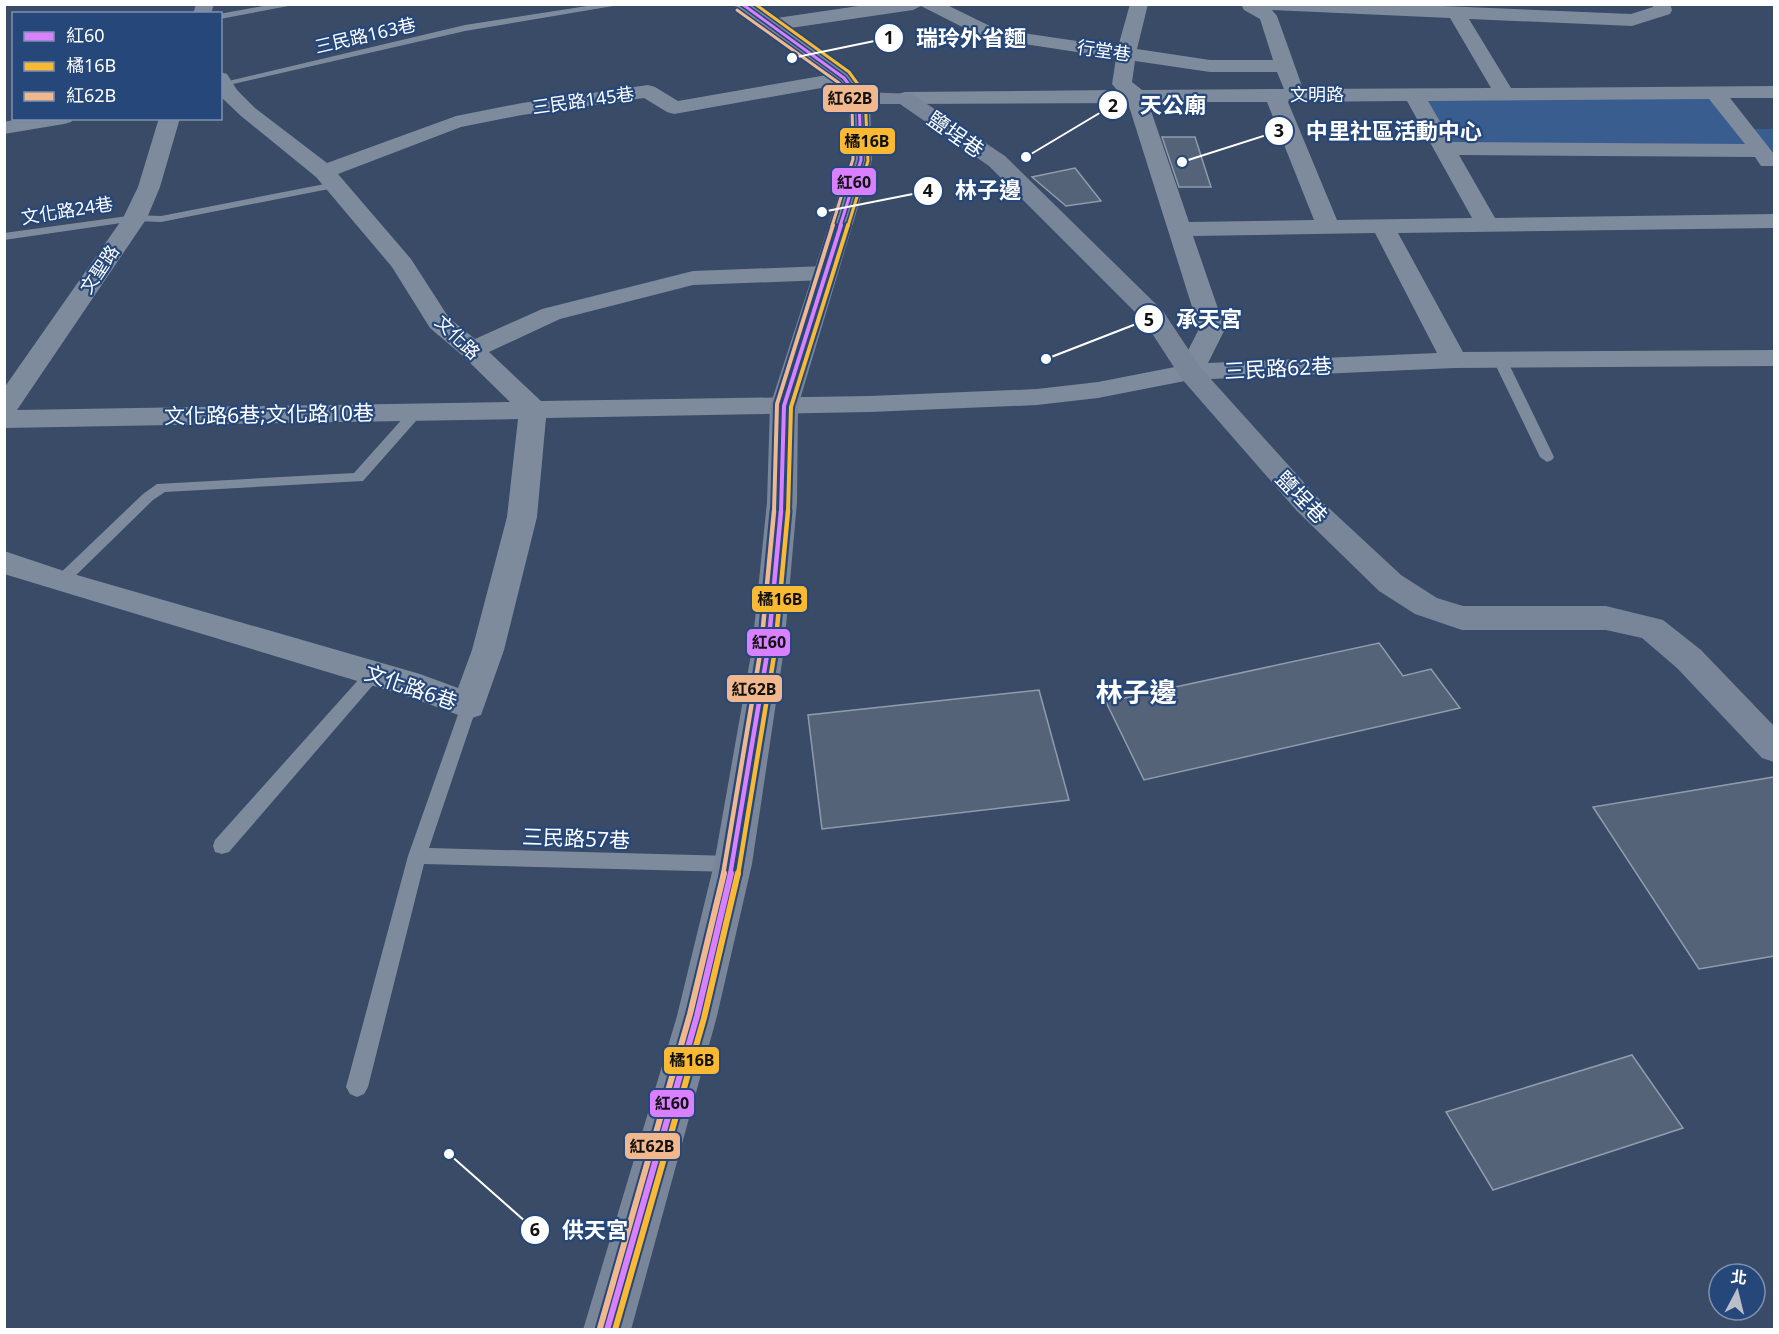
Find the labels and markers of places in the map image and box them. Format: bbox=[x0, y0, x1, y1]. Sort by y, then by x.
callout: 瑞玲外省麵 bbox=[874, 18, 1038, 58]
callout: 天公廟 bbox=[1098, 85, 1218, 125]
callout: 中里社區活動中心 bbox=[1264, 111, 1494, 151]
callout: 林子邊 bbox=[913, 171, 1033, 211]
callout: 承天宮 bbox=[1134, 299, 1254, 339]
callout: 供天宮 bbox=[520, 1210, 640, 1250]

